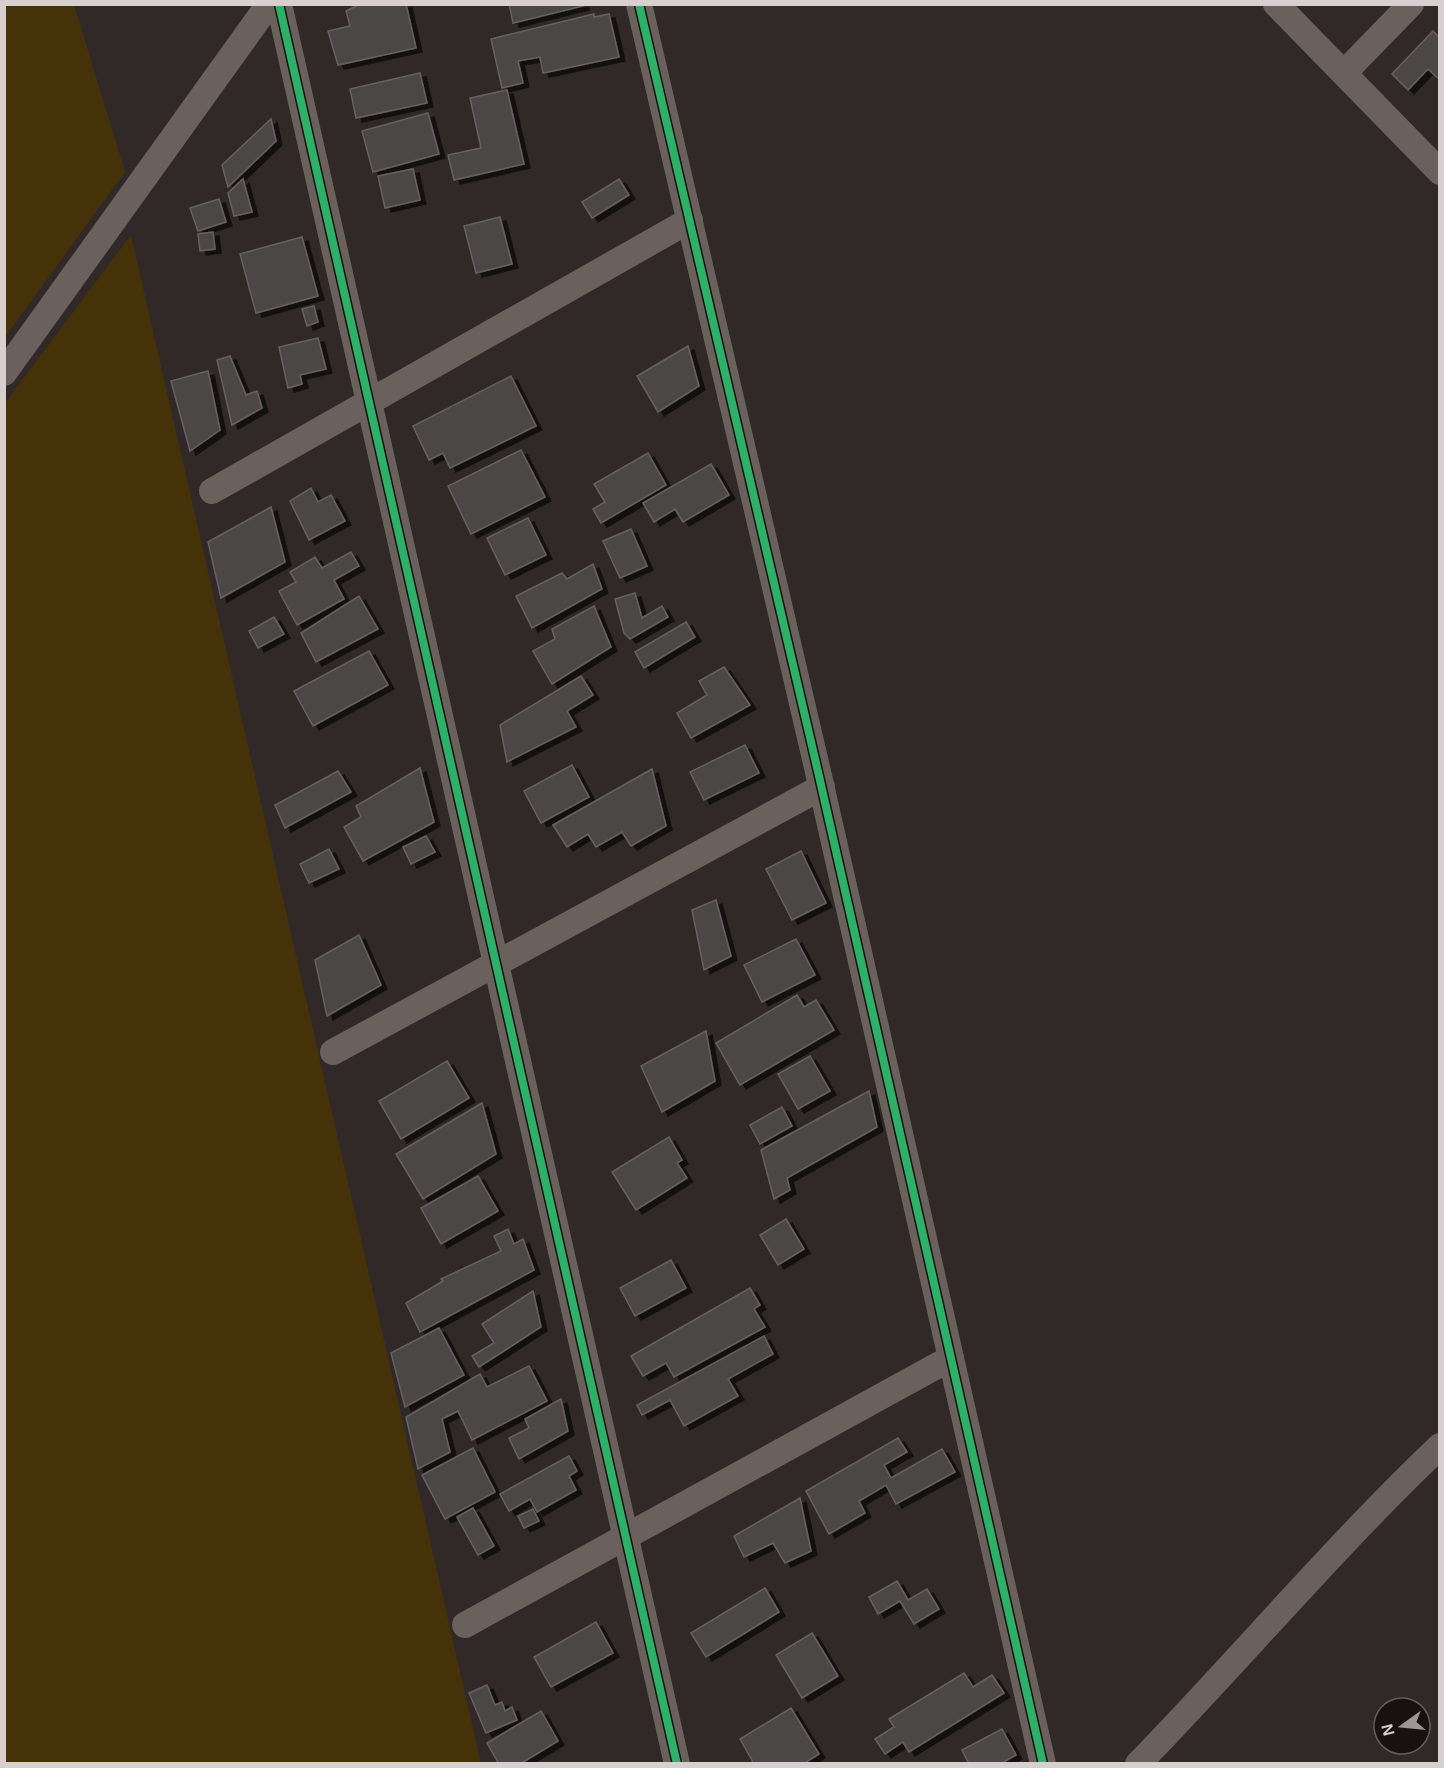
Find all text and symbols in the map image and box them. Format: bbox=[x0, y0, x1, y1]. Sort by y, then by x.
north arrow bbox=[1372, 1696, 1432, 1756]
text: N bbox=[1378, 1722, 1398, 1738]

